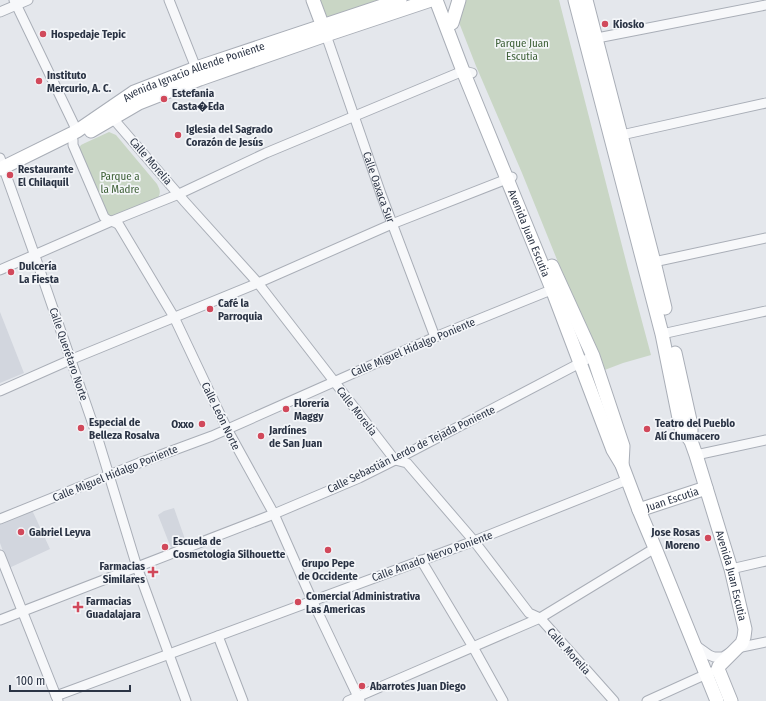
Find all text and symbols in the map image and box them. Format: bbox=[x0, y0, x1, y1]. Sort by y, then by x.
place label: Kiosko bbox=[613, 18, 644, 31]
marker: Kiosko bbox=[600, 19, 610, 29]
place label: Hospedaje Tepic bbox=[51, 28, 126, 41]
marker: Hospedaje Tepic bbox=[38, 29, 48, 39]
park label: Parque Juan Escutia bbox=[495, 37, 549, 63]
street label: Avenida Ignacio Allende Poniente bbox=[121, 40, 266, 105]
place label: Instituto Mercurio, A. C. bbox=[47, 69, 112, 95]
marker: Instituto Mercurio, A. C. bbox=[34, 76, 44, 86]
place label: Estefania Casta�Eda bbox=[172, 87, 225, 113]
marker: Estefania Casta�Eda bbox=[159, 94, 169, 104]
place label: Iglesia del Sagrado Corazón de Jesús bbox=[186, 123, 273, 149]
marker: Iglesia del Sagrado Corazón de Jesús bbox=[173, 130, 183, 140]
street label: Calle Morelia bbox=[127, 135, 175, 188]
street label: Calle Oaxaca Sur bbox=[360, 150, 397, 225]
place label: Restaurante El Chilaquil bbox=[18, 163, 74, 189]
marker: Restaurante El Chilaquil bbox=[5, 170, 15, 180]
park label: Parque a la Madre bbox=[100, 170, 140, 196]
street label: Avenida Juan Escutia bbox=[505, 188, 552, 279]
place label: Dulcería La Fiesta bbox=[19, 260, 59, 286]
marker: Dulcería La Fiesta bbox=[6, 267, 16, 277]
place label: Café la Parroquia bbox=[218, 297, 263, 323]
marker: Café la Parroquia bbox=[205, 304, 215, 314]
street label: Calle Querétaro Norte bbox=[46, 306, 91, 402]
street label: Calle Miguel Hidalgo Poniente bbox=[349, 315, 477, 380]
street label: Calle León Norte bbox=[199, 380, 243, 452]
street label: Calle Morelia bbox=[334, 384, 380, 438]
place label: Florería Maggy bbox=[294, 397, 330, 423]
street label: Calle Sebastián Lerdo de Tejada Poniente bbox=[325, 403, 497, 496]
marker: Florería Maggy bbox=[281, 404, 291, 414]
place label: Especial de Belleza Rosalva bbox=[89, 416, 160, 442]
place label: Teatro del Pueblo Alí Chumacero bbox=[654, 417, 735, 443]
place label: Oxxo bbox=[171, 418, 194, 431]
marker: Oxxo bbox=[197, 419, 207, 429]
marker: Especial de Belleza Rosalva bbox=[76, 423, 86, 433]
place label: Jardínes de San Juan bbox=[268, 424, 322, 450]
marker: Teatro del Pueblo Alí Chumacero bbox=[642, 424, 652, 434]
marker: Jardínes de San Juan bbox=[256, 431, 266, 441]
street label: Calle Miguel Hidalgo Poniente bbox=[51, 442, 180, 505]
street label: Juan Escutia bbox=[644, 485, 700, 514]
place label: Gabriel Leyva bbox=[29, 526, 91, 539]
place label: Jose Rosas Moreno bbox=[650, 526, 700, 552]
marker: Gabriel Leyva bbox=[16, 527, 26, 537]
street label: Calle Amado Nervo Poniente bbox=[370, 529, 494, 584]
street label: Avenida Juan Escutia bbox=[713, 529, 749, 622]
marker: Jose Rosas Moreno bbox=[703, 533, 713, 543]
place label: Escuela de Cosmetologia Silhouette bbox=[173, 535, 286, 561]
marker: Escuela de Cosmetologia Silhouette bbox=[160, 542, 170, 552]
marker: Grupo Pepe de Occidente bbox=[323, 545, 333, 555]
place label: Grupo Pepe de Occidente bbox=[298, 557, 358, 583]
place label: Farmacias Similares bbox=[100, 560, 145, 586]
marker: Farmacias Similares bbox=[148, 567, 158, 577]
place label: Comercial Administrativa Las Americas bbox=[306, 590, 421, 616]
place label: Farmacias Guadalajara bbox=[86, 595, 141, 621]
marker: Comercial Administrativa Las Americas bbox=[293, 597, 303, 607]
marker: Farmacias Guadalajara bbox=[73, 602, 83, 612]
street label: Calle Morelia bbox=[544, 625, 593, 677]
scale bar bbox=[10, 667, 130, 693]
text: 100 m bbox=[16, 674, 45, 688]
place label: Abarrotes Juan Diego bbox=[369, 680, 466, 693]
marker: Abarrotes Juan Diego bbox=[357, 681, 367, 691]

